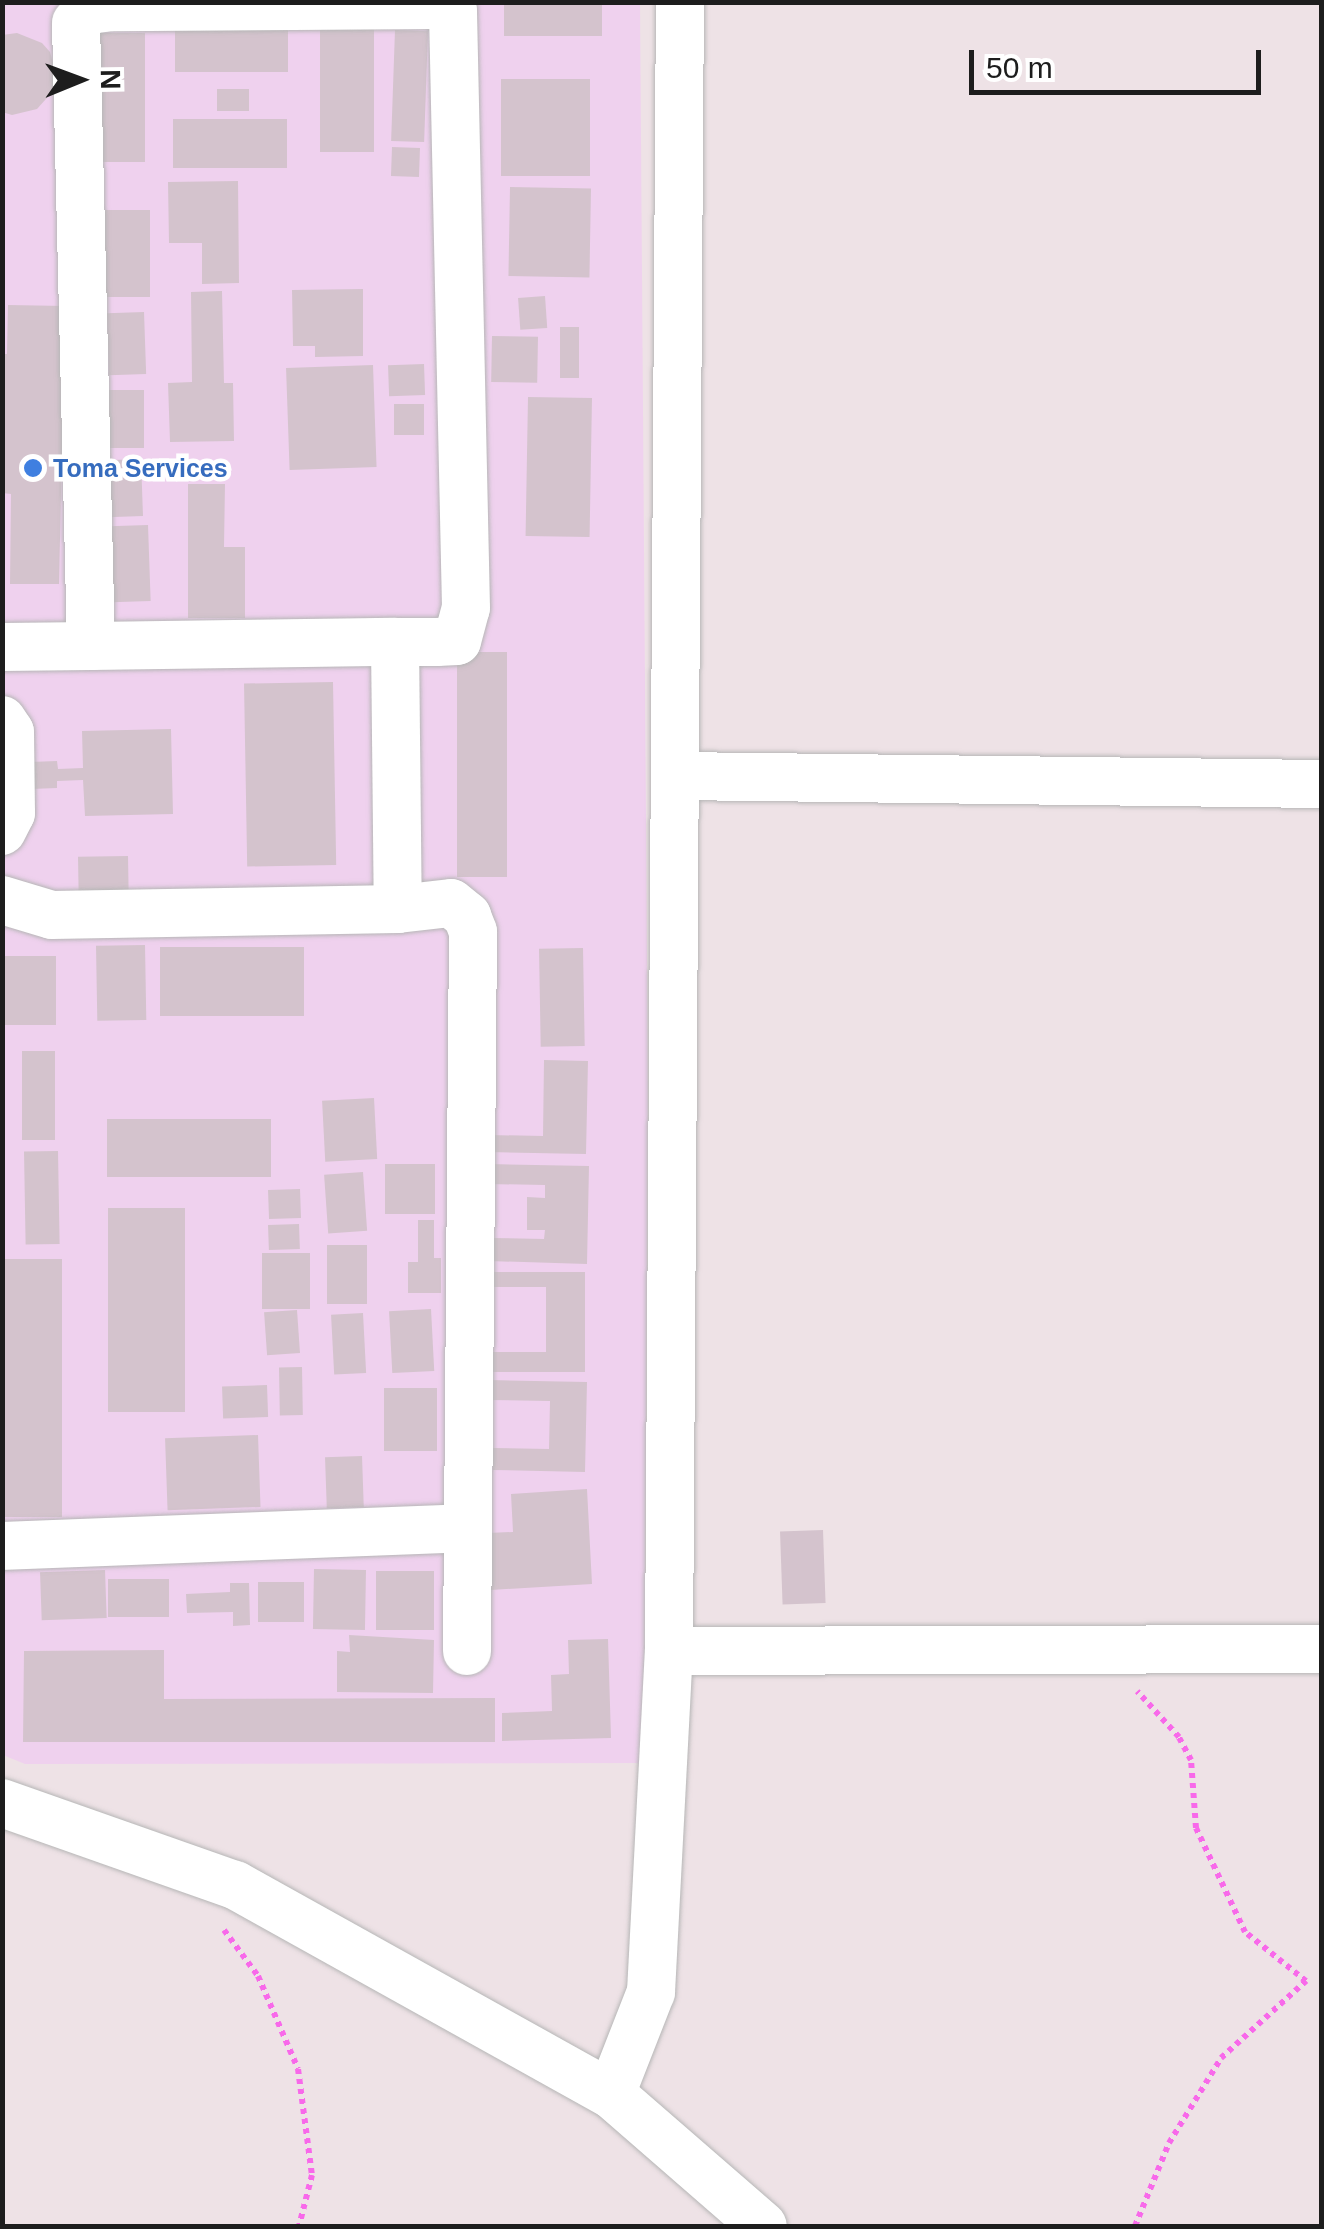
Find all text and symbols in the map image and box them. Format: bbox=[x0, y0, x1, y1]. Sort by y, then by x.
north arrow bbox=[30, 30, 130, 130]
scale bar bbox=[974, 30, 1266, 92]
text: 50 m bbox=[986, 51, 1053, 84]
text: N bbox=[95, 69, 126, 90]
place label: Toma Services bbox=[53, 453, 228, 483]
marker: Toma Services bbox=[22, 457, 44, 479]

